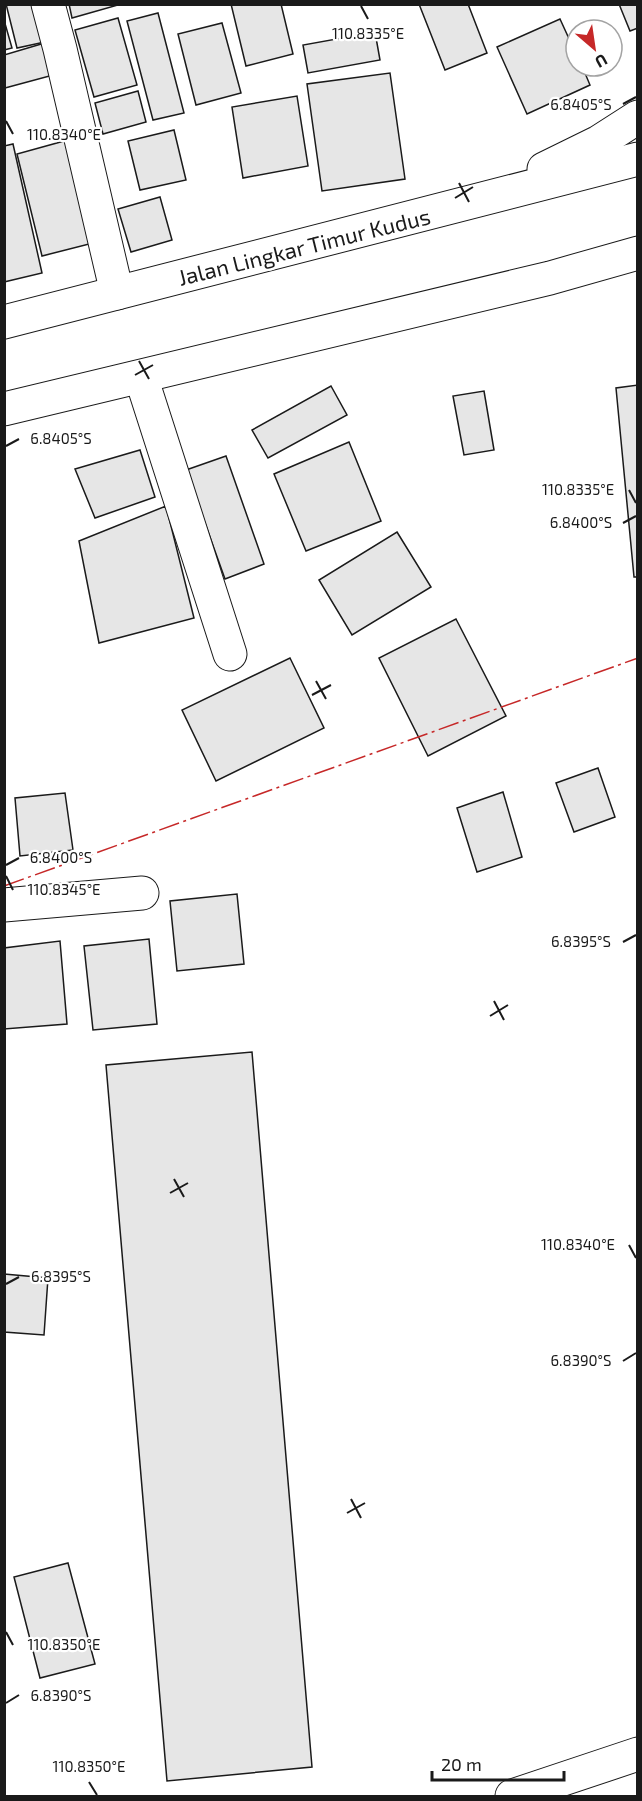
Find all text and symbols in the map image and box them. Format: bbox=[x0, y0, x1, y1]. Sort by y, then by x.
north arrow bbox=[564, 18, 624, 78]
text: 110.8335°E bbox=[332, 24, 404, 42]
text: U bbox=[592, 51, 611, 73]
text: 6.8405°S bbox=[550, 95, 612, 113]
text: 110.8340°E bbox=[27, 125, 101, 143]
street label: Jalan Lingkar Timur Kudus bbox=[175, 202, 433, 290]
text: 6.8405°S bbox=[30, 429, 92, 447]
text: 110.8335°E bbox=[542, 480, 614, 498]
text: 6.8400°S bbox=[550, 513, 612, 531]
text: 6.8400°S bbox=[30, 848, 92, 866]
text: 110.8345°E bbox=[28, 880, 100, 898]
text: 6.8395°S bbox=[551, 932, 611, 950]
text: 110.8340°E bbox=[541, 1235, 615, 1253]
text: 6.8395°S bbox=[31, 1267, 91, 1285]
text: 6.8390°S bbox=[551, 1351, 611, 1369]
text: 110.8350°E bbox=[28, 1635, 100, 1653]
text: 6.8390°S bbox=[31, 1686, 91, 1704]
scale bar bbox=[432, 1744, 564, 1782]
text: 20 m bbox=[441, 1753, 482, 1775]
text: 110.8350°E bbox=[53, 1757, 125, 1775]

